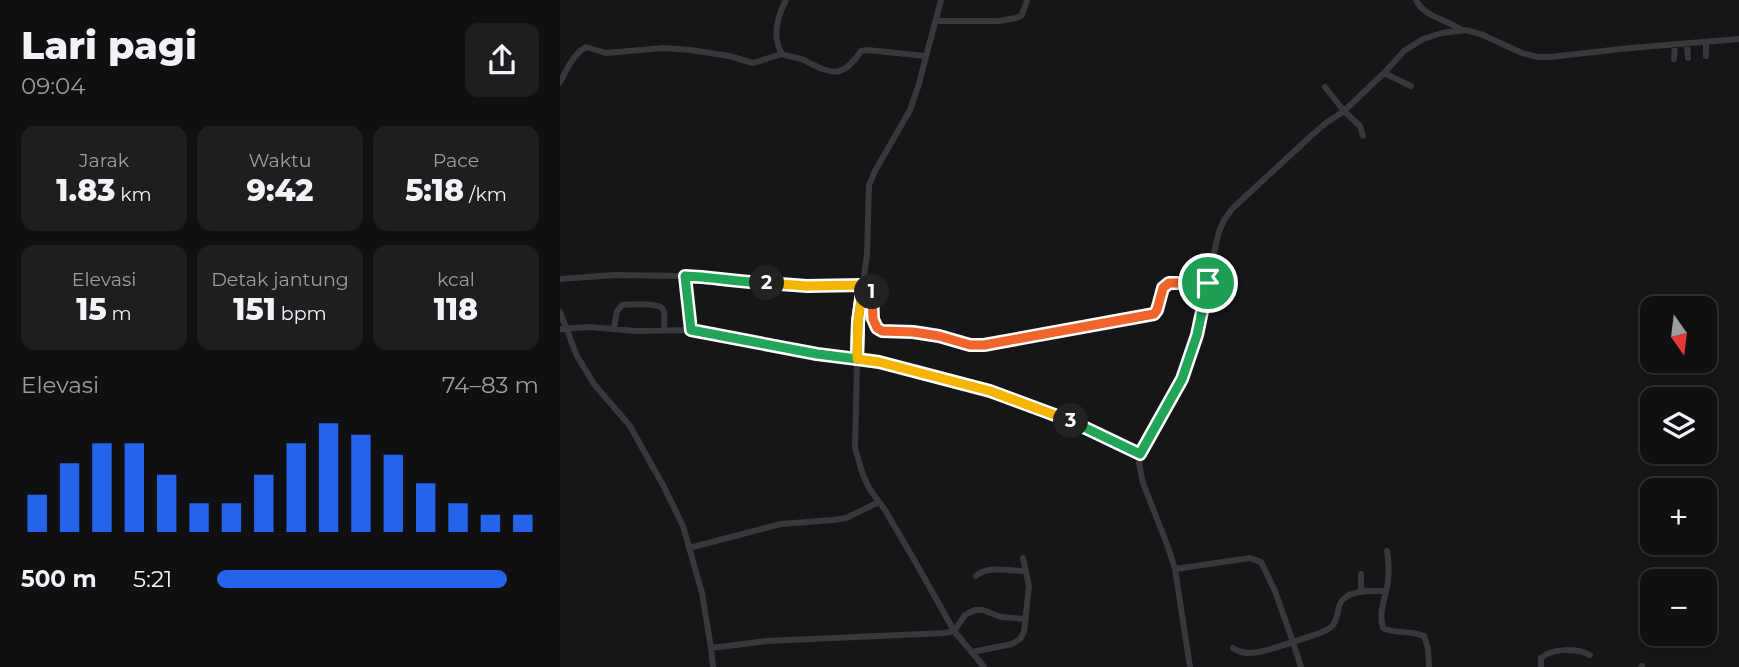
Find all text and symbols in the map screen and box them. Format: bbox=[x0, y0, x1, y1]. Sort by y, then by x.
text: Lari pagi bbox=[21, 22, 197, 69]
button: share bbox=[465, 23, 539, 97]
text: 09:04 bbox=[21, 72, 86, 100]
text: Jarak bbox=[79, 149, 129, 172]
text: Waktu bbox=[248, 149, 312, 172]
text: Pace bbox=[433, 149, 479, 172]
text: 1.83 bbox=[56, 172, 115, 209]
text: 9:42 bbox=[247, 172, 313, 209]
text: 5:18 bbox=[405, 172, 464, 209]
text: km bbox=[115, 183, 152, 206]
text: /km bbox=[464, 183, 507, 206]
pin bbox=[1178, 253, 1238, 313]
icon: arrive bbox=[1189, 264, 1227, 302]
pin: 2 bbox=[750, 266, 784, 300]
text: Elevasi bbox=[72, 268, 136, 291]
text: Detak jantung bbox=[211, 268, 349, 291]
text: kcal bbox=[437, 268, 475, 291]
text: 2 bbox=[761, 271, 772, 294]
pin: 1 bbox=[854, 274, 890, 310]
text: 1 bbox=[868, 280, 875, 303]
text: 15 bbox=[76, 291, 107, 328]
text: 151 bbox=[233, 291, 276, 328]
text: 118 bbox=[434, 291, 478, 328]
north arrow bbox=[1640, 296, 1717, 373]
map controls bbox=[1640, 296, 1717, 646]
text: m bbox=[107, 302, 132, 325]
text: bpm bbox=[276, 302, 327, 325]
text: Elevasi bbox=[21, 371, 99, 399]
text: 74–83 m bbox=[442, 371, 539, 399]
button: layers bbox=[1640, 387, 1717, 464]
pin: 3 bbox=[1054, 404, 1088, 438]
text: 3 bbox=[1065, 409, 1076, 432]
button: + bbox=[1640, 478, 1717, 555]
text: 500 m bbox=[21, 565, 97, 593]
text: 5:21 bbox=[133, 565, 172, 593]
button: − bbox=[1640, 569, 1717, 646]

